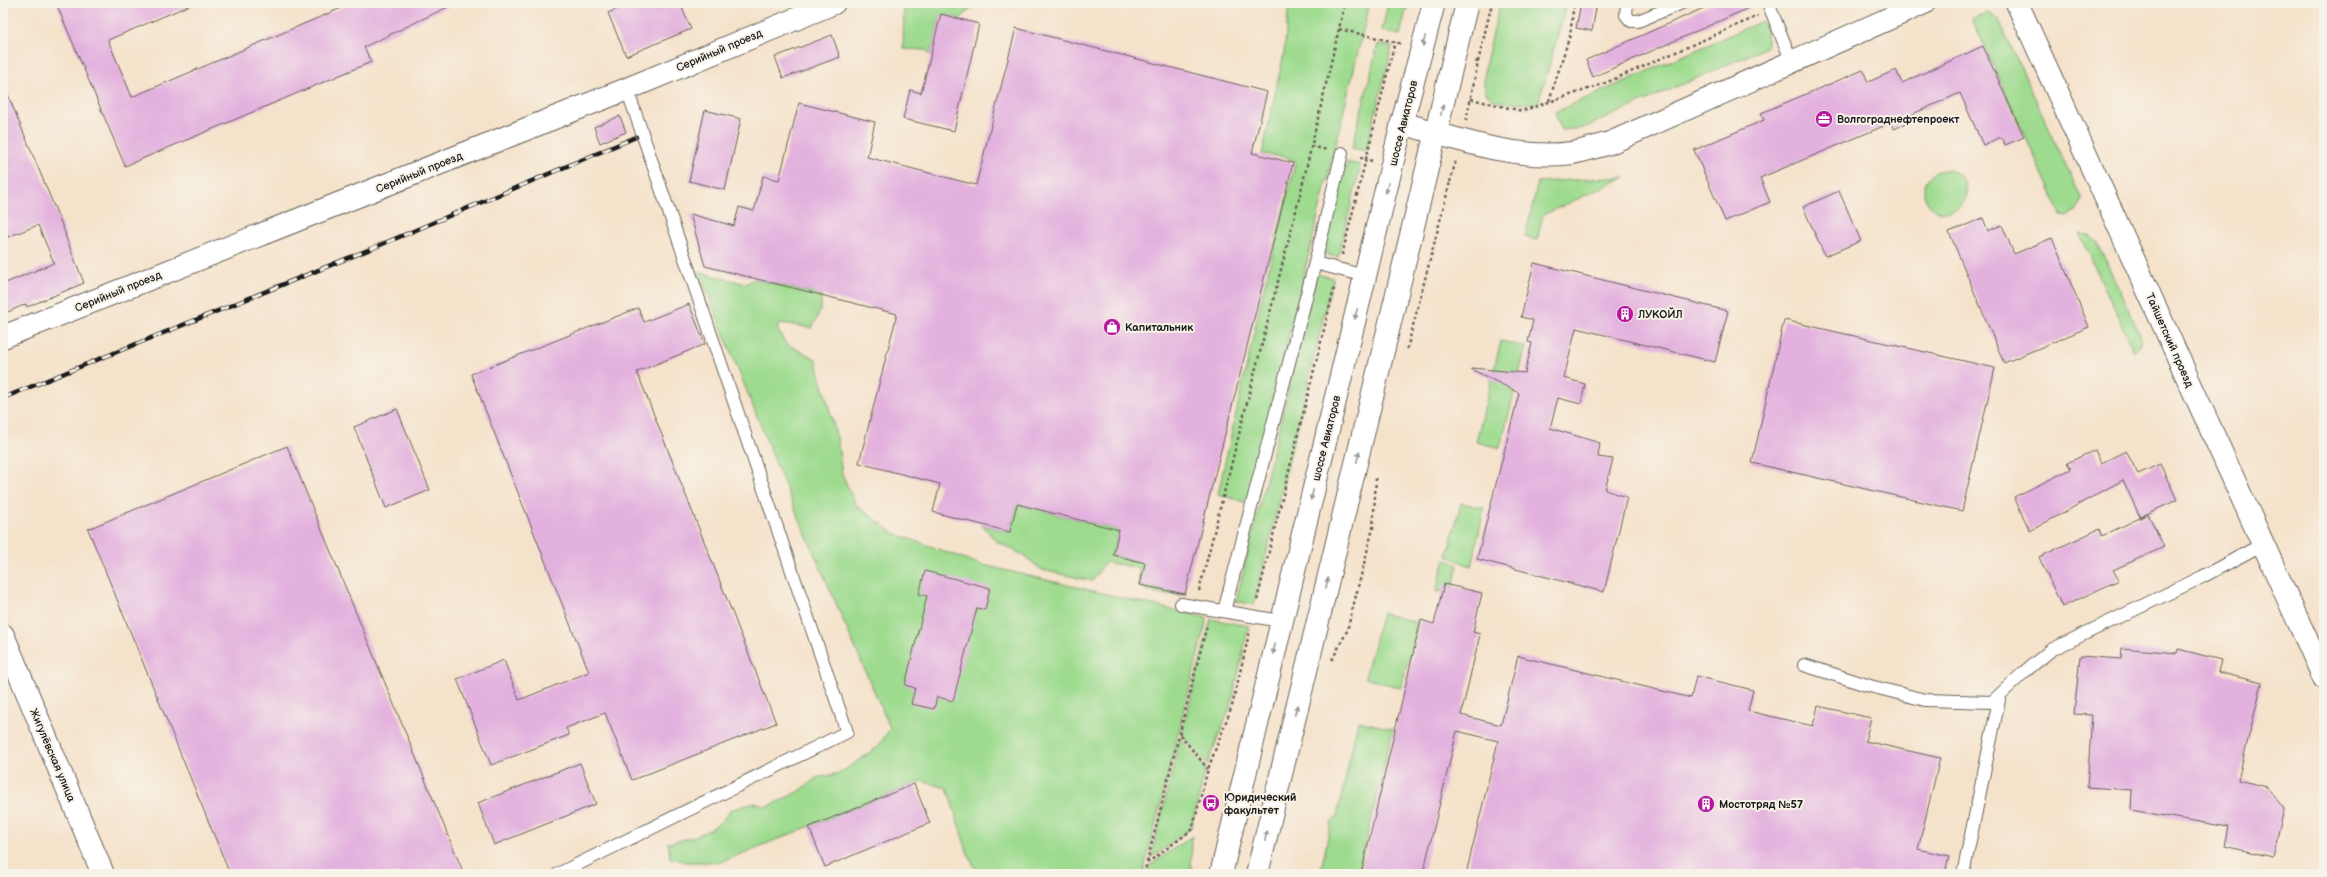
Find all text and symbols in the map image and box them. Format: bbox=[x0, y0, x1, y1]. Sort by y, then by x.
street label: Серийный проезд bbox=[674, 26, 764, 74]
one-way arrow bbox=[1421, 35, 1427, 47]
street label: шоссе Авиаторов bbox=[1387, 79, 1420, 167]
one-way arrow bbox=[1439, 104, 1445, 116]
office icon: Волгограднефтепроект bbox=[1814, 109, 1834, 129]
place label: Волгограднефтепроект bbox=[1837, 113, 1960, 126]
street label: Серийный проезд bbox=[374, 149, 465, 196]
one-way arrow bbox=[1383, 182, 1389, 194]
street label: Серийный проезд bbox=[73, 268, 164, 315]
street label: Тайшетский проезд bbox=[2143, 291, 2196, 390]
building icon: ЛУКОЙЛ bbox=[1615, 304, 1635, 324]
place label: ЛУКОЙЛ bbox=[1637, 307, 1683, 321]
one-way arrow bbox=[1353, 309, 1359, 321]
shop icon: Капитальник bbox=[1102, 317, 1122, 337]
place label: Капитальник bbox=[1125, 321, 1193, 334]
street label: шоссе Авиаторов bbox=[1310, 394, 1343, 482]
one-way arrow bbox=[1355, 451, 1361, 463]
one-way arrow bbox=[1308, 489, 1314, 501]
one-way arrow bbox=[1324, 577, 1330, 589]
one-way arrow bbox=[1271, 642, 1277, 655]
one-way arrow bbox=[1294, 703, 1300, 716]
street label: Жигулёвская улица bbox=[27, 707, 78, 804]
place label: Юридический факультет bbox=[1224, 791, 1296, 817]
bus stop icon: Юридический факультет bbox=[1201, 793, 1221, 813]
building icon: Мостотряд №57 bbox=[1696, 794, 1716, 814]
place label: Мостотряд №57 bbox=[1719, 798, 1803, 811]
one-way arrow bbox=[1263, 830, 1269, 842]

